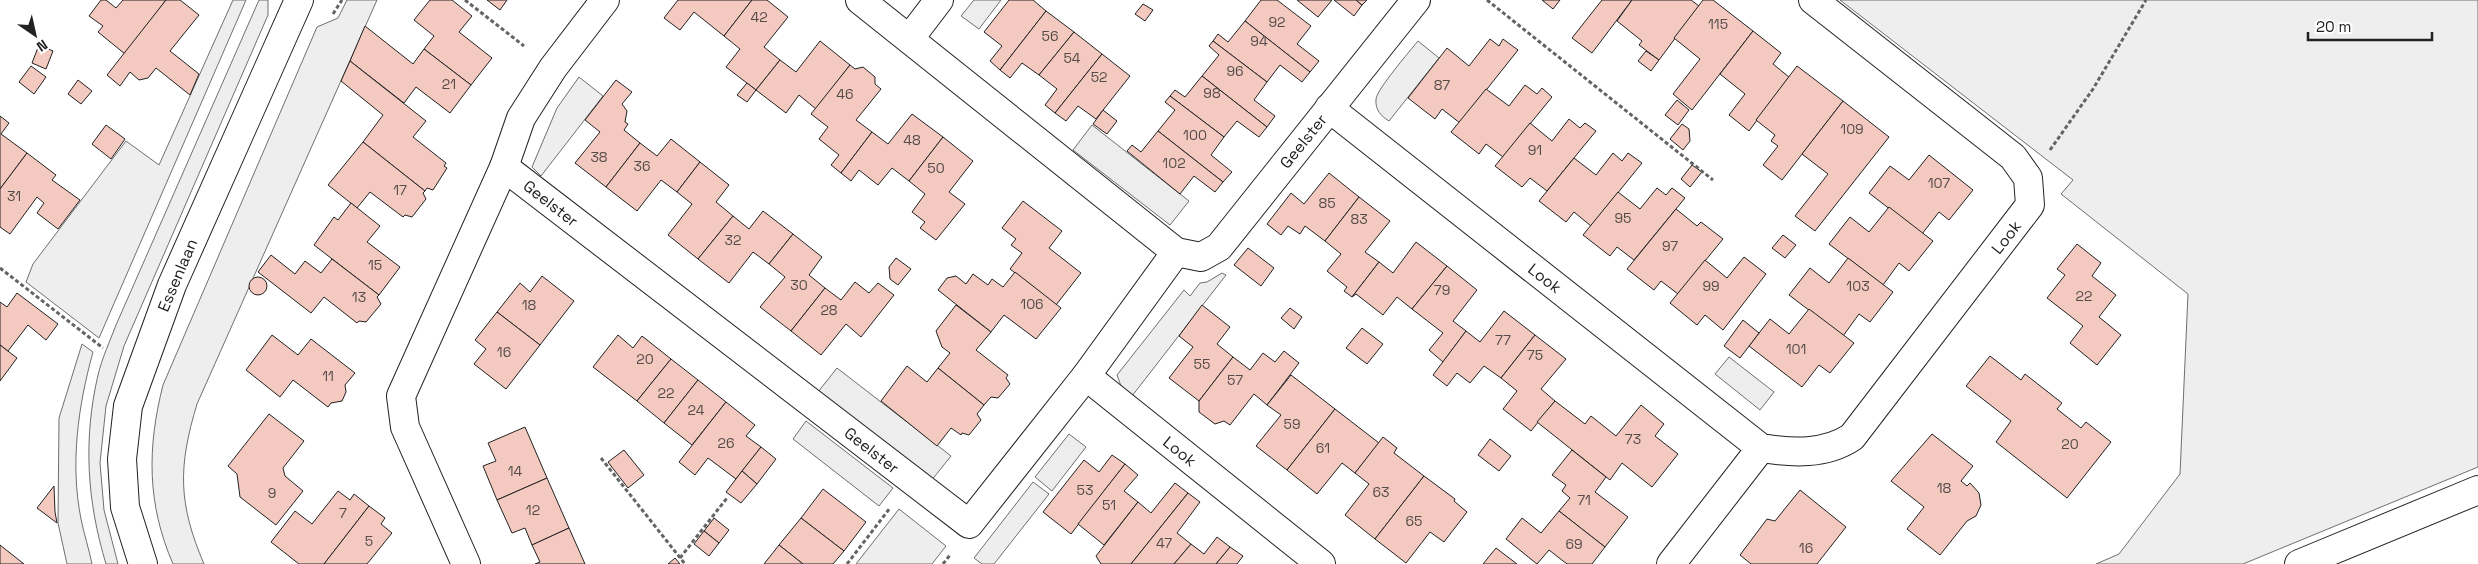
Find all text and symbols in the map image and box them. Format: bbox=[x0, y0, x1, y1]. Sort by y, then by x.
house number: 42 bbox=[750, 8, 768, 26]
north arrow bbox=[10, 10, 60, 60]
scale bar bbox=[2308, 10, 2432, 42]
house number: 92 bbox=[1268, 13, 1286, 31]
house number: 115 bbox=[1708, 15, 1728, 33]
text: 20 m bbox=[2316, 17, 2351, 36]
house number: 56 bbox=[1042, 27, 1058, 45]
house number: 94 bbox=[1250, 32, 1268, 50]
text: N bbox=[33, 36, 51, 56]
house number: 54 bbox=[1063, 49, 1081, 67]
house number: 96 bbox=[1226, 62, 1244, 80]
house number: 52 bbox=[1091, 68, 1107, 86]
house number: 21 bbox=[442, 75, 456, 93]
house number: 87 bbox=[1434, 76, 1450, 94]
house number: 98 bbox=[1203, 84, 1221, 102]
house number: 46 bbox=[836, 85, 854, 103]
street label: Geelster bbox=[1275, 110, 1332, 173]
house number: 109 bbox=[1840, 120, 1864, 138]
house number: 100 bbox=[1183, 126, 1207, 144]
house number: 48 bbox=[903, 131, 921, 149]
house number: 91 bbox=[1528, 141, 1542, 159]
house number: 38 bbox=[590, 148, 608, 166]
house number: 102 bbox=[1162, 154, 1186, 172]
house number: 36 bbox=[633, 157, 651, 175]
house number: 50 bbox=[927, 159, 945, 177]
house number: 107 bbox=[1928, 174, 1950, 192]
street label: Geelster bbox=[519, 175, 582, 231]
house number: 17 bbox=[393, 181, 407, 199]
house number: 31 bbox=[7, 187, 21, 205]
house number: 85 bbox=[1318, 194, 1336, 212]
house number: 95 bbox=[1615, 209, 1631, 227]
house number: 83 bbox=[1350, 210, 1368, 228]
street label: Look bbox=[1987, 216, 2026, 258]
house number: 32 bbox=[725, 231, 741, 249]
street label: Essenlaan bbox=[153, 236, 202, 315]
house number: 97 bbox=[1662, 237, 1678, 255]
house number: 15 bbox=[368, 256, 382, 274]
street label: Look bbox=[1524, 259, 1566, 298]
house number: 30 bbox=[790, 276, 808, 294]
house number: 99 bbox=[1702, 277, 1720, 295]
house number: 103 bbox=[1846, 277, 1870, 295]
house number: 79 bbox=[1434, 281, 1450, 299]
house number: 22 bbox=[2076, 287, 2092, 305]
house number: 13 bbox=[352, 288, 366, 306]
house number: 106 bbox=[1020, 295, 1044, 313]
house number: 18 bbox=[522, 296, 537, 314]
house number: 28 bbox=[820, 301, 838, 319]
house number: 77 bbox=[1495, 331, 1511, 349]
house number: 101 bbox=[1786, 340, 1806, 358]
house number: 16 bbox=[497, 343, 511, 361]
house number: 75 bbox=[1527, 346, 1543, 364]
house number: 20 bbox=[636, 350, 654, 368]
house number: 55 bbox=[1194, 355, 1210, 373]
house number: 11 bbox=[322, 367, 334, 385]
house number: 57 bbox=[1227, 371, 1243, 389]
house number: 22 bbox=[658, 384, 674, 402]
house number: 24 bbox=[688, 401, 705, 419]
house number: 59 bbox=[1284, 415, 1300, 433]
street label: Geelster bbox=[840, 422, 903, 478]
house number: 73 bbox=[1625, 430, 1641, 448]
street label: Look bbox=[1159, 432, 1201, 471]
house number: 26 bbox=[717, 434, 735, 452]
house number: 20 bbox=[2061, 435, 2079, 453]
house number: 61 bbox=[1316, 439, 1330, 457]
house number: 14 bbox=[508, 462, 523, 480]
house number: 18 bbox=[1937, 479, 1952, 497]
house number: 53 bbox=[1077, 481, 1093, 499]
house number: 63 bbox=[1372, 483, 1390, 501]
house number: 9 bbox=[268, 484, 276, 502]
house number: 71 bbox=[1577, 491, 1591, 509]
house number: 51 bbox=[1102, 496, 1116, 514]
house number: 12 bbox=[526, 501, 540, 519]
house number: 7 bbox=[339, 504, 347, 522]
house number: 65 bbox=[1406, 512, 1422, 530]
house number: 5 bbox=[365, 532, 373, 550]
house number: 47 bbox=[1156, 534, 1172, 552]
house number: 69 bbox=[1565, 535, 1583, 553]
house number: 16 bbox=[1799, 539, 1813, 557]

